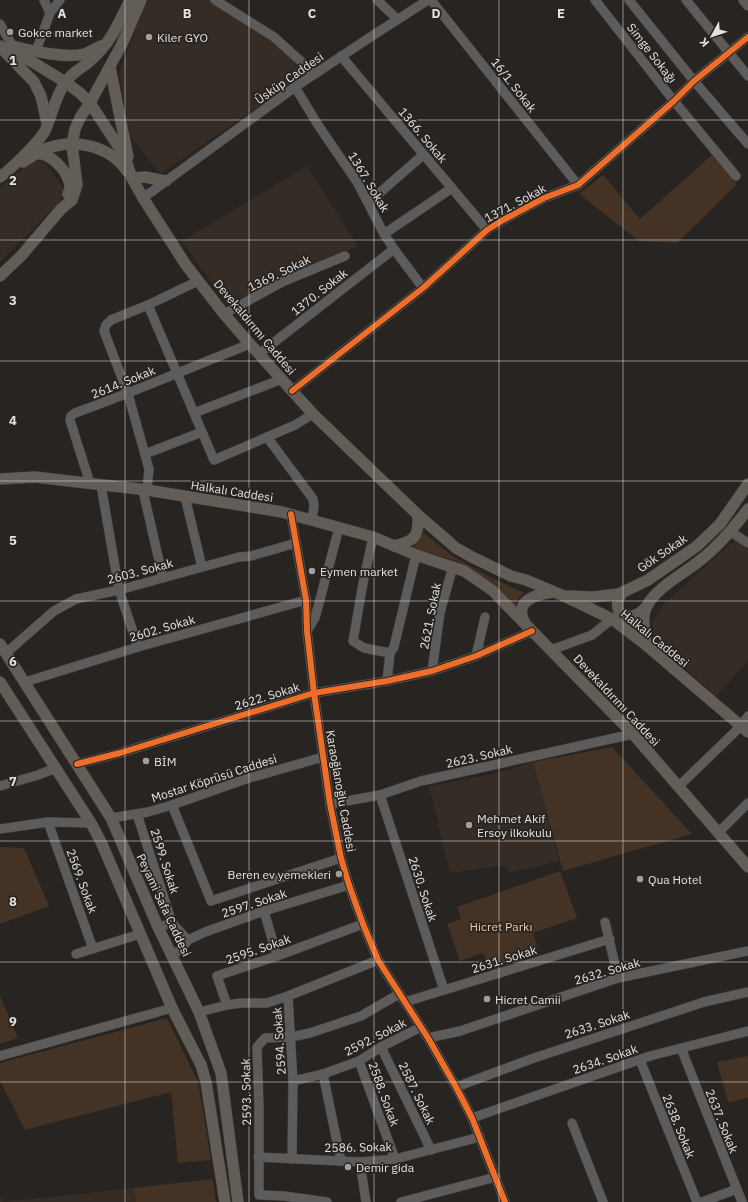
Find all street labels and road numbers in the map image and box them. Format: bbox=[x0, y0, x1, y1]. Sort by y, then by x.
street label: Simge Sokağı bbox=[624, 20, 680, 86]
street label: Üsküp Caddesi bbox=[252, 49, 326, 107]
street label: 16/1. Sokak bbox=[488, 55, 540, 116]
street label: 1366. Sokak bbox=[396, 104, 451, 166]
street label: 1367. Sokak bbox=[345, 149, 393, 215]
street label: 1371. Sokak bbox=[482, 180, 549, 225]
street label: 1369. Sokak bbox=[245, 251, 313, 295]
street label: 1370. Sokak bbox=[288, 265, 351, 319]
street label: Devekaldırımı Caddesi bbox=[211, 276, 299, 378]
street label: 2614. Sokak bbox=[89, 362, 158, 402]
street label: Halkalı Caddesi bbox=[190, 477, 274, 505]
street label: Gök Sokak bbox=[634, 530, 690, 575]
street label: 2603. Sokak bbox=[105, 555, 175, 587]
street label: 2621. Sokak bbox=[416, 581, 444, 651]
street label: Halkalı Caddesi bbox=[618, 606, 692, 670]
street label: 2602. Sokak bbox=[127, 611, 197, 645]
street label: Devekaldırımı Caddesi bbox=[571, 651, 663, 749]
street label: 2622. Sokak bbox=[232, 679, 302, 713]
street label: Karaoğlanoğlu Caddesi bbox=[323, 729, 359, 853]
street label: 2623. Sokak bbox=[444, 741, 514, 771]
street label: Mostar Köprüsü Caddesi bbox=[149, 751, 279, 805]
street label: 2599. Sokak bbox=[147, 827, 183, 896]
street label: 2569. Sokak bbox=[63, 847, 101, 916]
street label: Peyami Safa Caddesi bbox=[134, 851, 194, 959]
street label: 2630. Sokak bbox=[405, 855, 441, 924]
street label: 2597. Sokak bbox=[220, 885, 289, 921]
street label: 2595. Sokak bbox=[224, 931, 293, 967]
street label: 2631. Sokak bbox=[469, 942, 539, 976]
street label: 2632. Sokak bbox=[572, 954, 642, 988]
street label: 2594. Sokak bbox=[269, 1006, 289, 1075]
street label: 2633. Sokak bbox=[563, 1006, 632, 1042]
street label: 2592. Sokak bbox=[341, 1015, 409, 1059]
street label: 2634. Sokak bbox=[571, 1041, 640, 1077]
street label: 2593. Sokak bbox=[238, 1057, 254, 1126]
street label: 2587. Sokak bbox=[395, 1059, 439, 1127]
street label: 2588. Sokak bbox=[365, 1060, 403, 1129]
street label: 2637. Sokak bbox=[702, 1087, 742, 1156]
street label: 2638. Sokak bbox=[659, 1092, 699, 1161]
street label: 2586. Sokak bbox=[324, 1139, 393, 1155]

